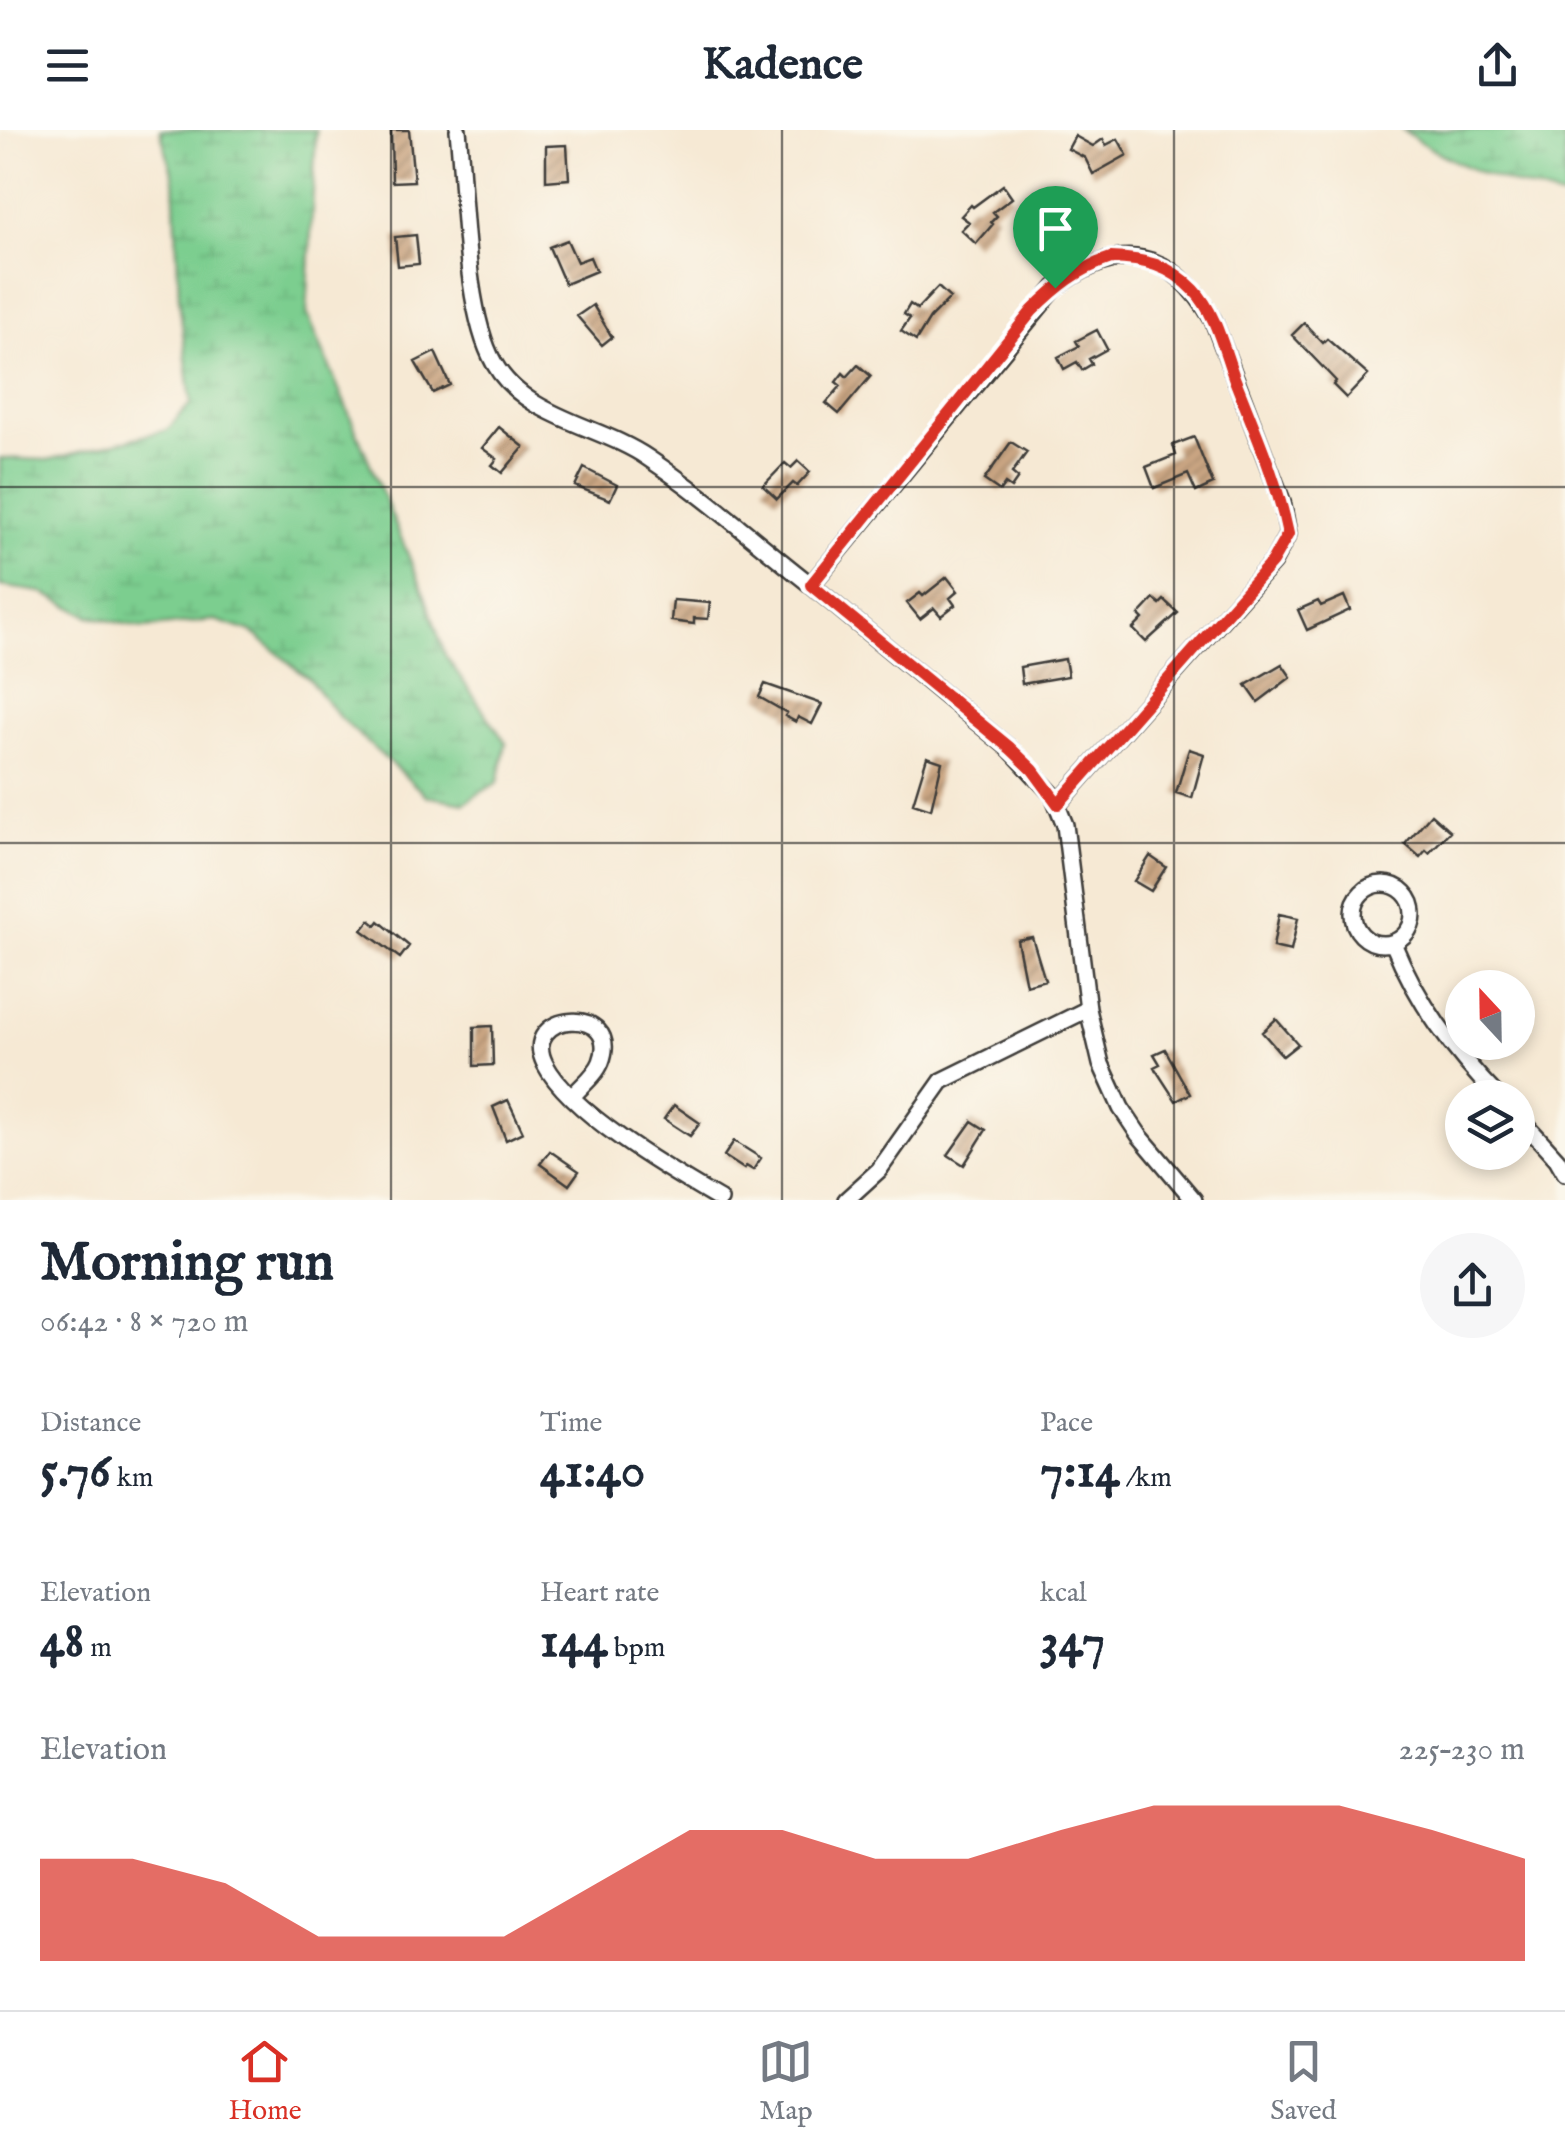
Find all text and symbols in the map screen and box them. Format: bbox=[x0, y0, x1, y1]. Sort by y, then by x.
text: Kadence bbox=[702, 37, 863, 94]
icon: menu bbox=[40, 38, 95, 93]
icon: share bbox=[1470, 38, 1525, 93]
pin bbox=[1013, 186, 1098, 289]
icon: arrive bbox=[1028, 201, 1083, 256]
north arrow bbox=[1445, 970, 1535, 1060]
map controls bbox=[1445, 970, 1535, 1170]
button: layers bbox=[1445, 1080, 1535, 1170]
text: Morning run bbox=[40, 1229, 334, 1299]
button: share bbox=[1420, 1233, 1525, 1338]
text: 06:42 · 8 × 720 m bbox=[40, 1302, 249, 1343]
text: Distance bbox=[40, 1406, 141, 1441]
text: Time bbox=[540, 1406, 602, 1441]
text: Pace bbox=[1040, 1406, 1093, 1441]
text: 5.76 bbox=[40, 1441, 111, 1504]
text: 41:40 bbox=[540, 1441, 645, 1504]
text: 7:14 bbox=[1040, 1441, 1120, 1504]
text: km bbox=[111, 1461, 153, 1496]
text: /km bbox=[1120, 1461, 1172, 1496]
text: Elevation bbox=[40, 1576, 151, 1611]
text: Heart rate bbox=[540, 1576, 659, 1611]
text: kcal bbox=[1040, 1576, 1087, 1611]
text: 48 bbox=[40, 1611, 84, 1674]
text: 144 bbox=[540, 1611, 608, 1674]
text: 347 bbox=[1040, 1611, 1105, 1674]
text: m bbox=[84, 1631, 112, 1666]
text: bpm bbox=[608, 1631, 665, 1666]
text: Elevation bbox=[40, 1730, 167, 1771]
text: 225–230 m bbox=[1398, 1730, 1525, 1771]
tab: Home bbox=[228, 2034, 302, 2129]
tab: Map bbox=[758, 2034, 813, 2129]
tab: Saved bbox=[1270, 2034, 1337, 2129]

